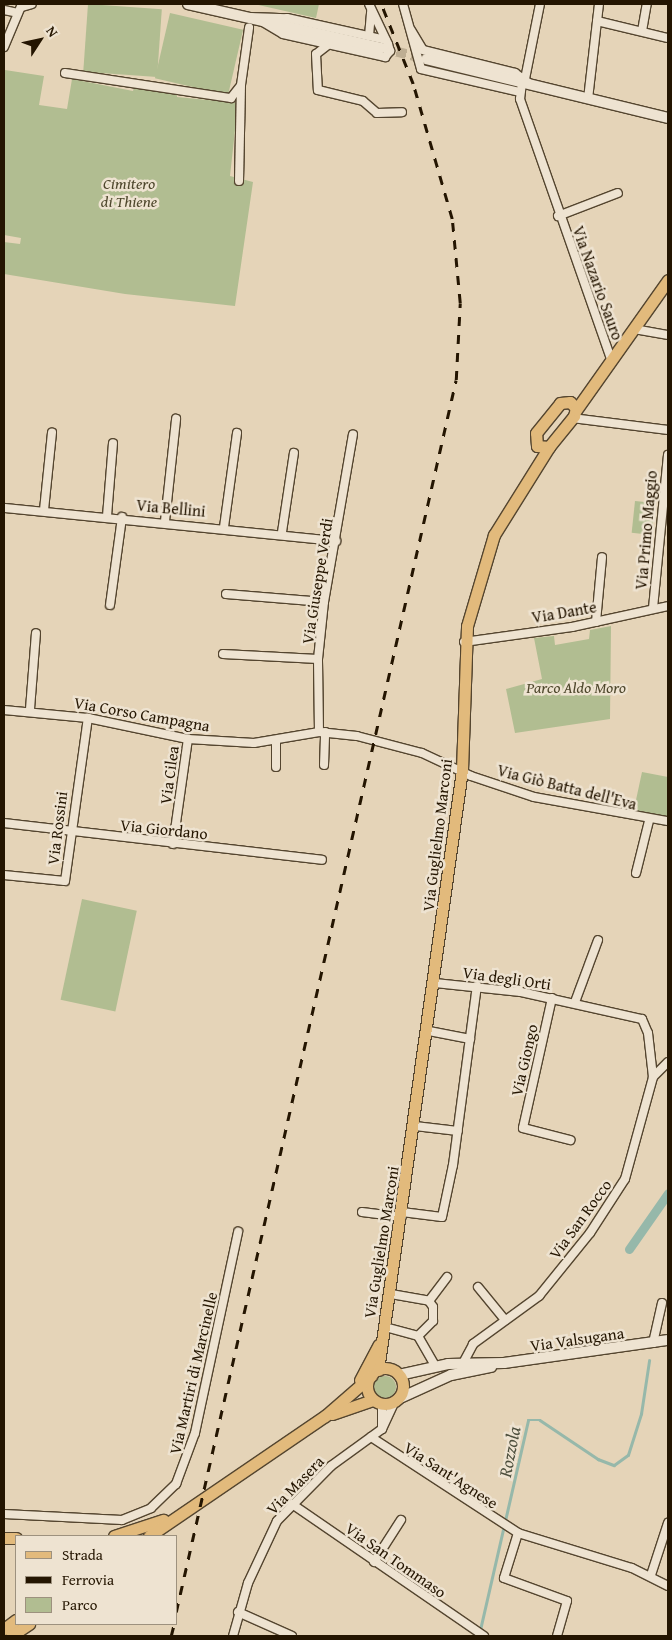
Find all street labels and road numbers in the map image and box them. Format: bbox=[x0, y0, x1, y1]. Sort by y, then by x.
street label: Via Nazario Sauro bbox=[568, 223, 628, 343]
street label: Via Primo Maggio bbox=[631, 470, 661, 590]
street label: Via Bellini bbox=[136, 495, 206, 521]
street label: Via Giuseppe Verdi bbox=[298, 517, 336, 645]
street label: Via Dante bbox=[530, 597, 598, 627]
street label: Via Corso Campagna bbox=[73, 693, 211, 735]
street label: Via Cilea bbox=[155, 745, 183, 805]
street label: Via Guglielmo Marconi bbox=[418, 758, 456, 912]
street label: Via Giò Batta dell'Eva bbox=[495, 760, 639, 814]
street label: Via Rossini bbox=[43, 790, 71, 866]
street label: Via Giordano bbox=[119, 815, 209, 843]
street label: Via degli Orti bbox=[462, 962, 552, 994]
street label: Via Giongo bbox=[506, 1022, 542, 1098]
street label: Via Guglielmo Marconi bbox=[360, 1165, 402, 1319]
street label: Via San Rocco bbox=[545, 1175, 615, 1263]
street label: Via Martiri di Marcinelle bbox=[165, 1290, 221, 1456]
street label: Via Valsugana bbox=[529, 1323, 625, 1355]
street label: Via Sant'Agnese bbox=[400, 1437, 502, 1513]
street label: Via Masera bbox=[262, 1452, 328, 1518]
street label: Via San Tommaso bbox=[342, 1518, 450, 1602]

